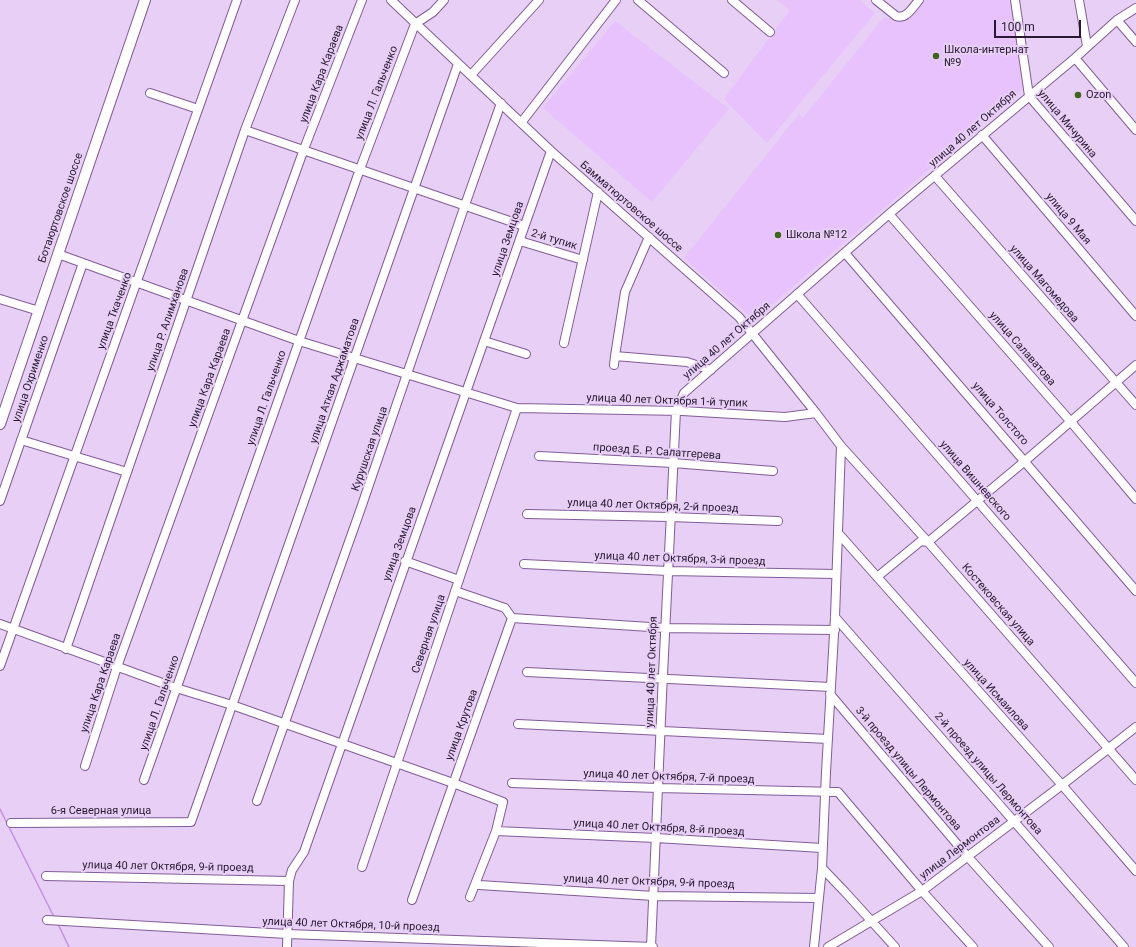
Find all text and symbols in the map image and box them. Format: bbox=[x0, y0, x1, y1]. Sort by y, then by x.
scale bar bbox=[996, 12, 1083, 38]
text: 100 m bbox=[1001, 20, 1035, 34]
street label: улица Кара Караева bbox=[297, 23, 347, 125]
place label: Школа-интернат №9 bbox=[944, 43, 1029, 69]
street label: улица Л. Гальченко bbox=[353, 44, 401, 142]
marker: Школа-интернат №9 bbox=[931, 51, 941, 61]
street label: улица Мичурина bbox=[1035, 87, 1099, 161]
street label: улица 40 лет Октября bbox=[927, 88, 1019, 170]
place label: Ozon bbox=[1086, 88, 1111, 102]
marker: Ozon bbox=[1073, 90, 1083, 100]
street label: Ботаюртовское шоссе bbox=[36, 151, 86, 265]
street label: Бамматюртовское шоссе bbox=[577, 159, 685, 255]
street label: улица 9 Мая bbox=[1043, 190, 1093, 248]
street label: улица Земцова bbox=[489, 200, 527, 278]
street label: 2-й тупик bbox=[529, 227, 579, 253]
place label: Школа №12 bbox=[786, 228, 847, 242]
marker: Школа №12 bbox=[773, 230, 783, 240]
street label: улица Магомедова bbox=[1007, 243, 1081, 325]
street label: улица Р. Алимханова bbox=[144, 267, 192, 373]
street label: улица Ткаченко bbox=[95, 271, 135, 351]
street label: улица 40 лет Октября bbox=[681, 300, 773, 382]
street label: улица Салаватова bbox=[986, 309, 1058, 389]
street label: улица Аткая Аджаматова bbox=[307, 317, 363, 445]
street label: улица Кара Караева bbox=[186, 327, 234, 429]
street label: улица Охрименко bbox=[10, 334, 52, 424]
street label: улица Л. Гальченко bbox=[245, 349, 289, 447]
street label: улица Толстого bbox=[969, 380, 1031, 448]
street label: улица 40 лет Октября 1-й тупик bbox=[586, 392, 748, 410]
street label: Курушская улица bbox=[349, 405, 391, 493]
street label: улица Вишневского bbox=[937, 438, 1013, 524]
street label: проезд Б. Р. Салатгерева bbox=[593, 441, 721, 463]
street label: улица 40 лет Октября, 2-й проезд bbox=[567, 496, 739, 516]
street label: улица Земцова bbox=[380, 505, 420, 583]
street label: улица 40 лет Октября, 3-й проезд bbox=[594, 549, 766, 569]
street label: Костековская улица bbox=[959, 561, 1037, 649]
street label: Северная улица bbox=[409, 593, 449, 675]
street label: улица 40 лет Октября bbox=[643, 616, 661, 728]
street label: улица Кара Караева bbox=[78, 632, 124, 734]
street label: улица Л. Гальченко bbox=[138, 654, 182, 752]
street label: улица Исмаилова bbox=[960, 656, 1032, 734]
street label: улица Крутова bbox=[443, 688, 481, 762]
street label: 3-й проезд улицы Лермонтова bbox=[852, 704, 964, 834]
street label: 2-й проезд улицы Лермонтова bbox=[931, 710, 1045, 838]
street label: улица 40 лет Октября, 7-й проезд bbox=[583, 767, 755, 787]
street label: 6-я Северная улица bbox=[51, 804, 151, 818]
street label: улица Лермонтова bbox=[917, 814, 1003, 882]
street label: улица 40 лет Октября, 8-й проезд bbox=[573, 817, 745, 839]
street label: улица 40 лет Октября, 9-й проезд bbox=[82, 859, 254, 875]
street label: улица 40 лет Октября, 9-й проезд bbox=[563, 872, 735, 892]
street label: улица 40 лет Октября, 10-й проезд bbox=[262, 915, 440, 935]

